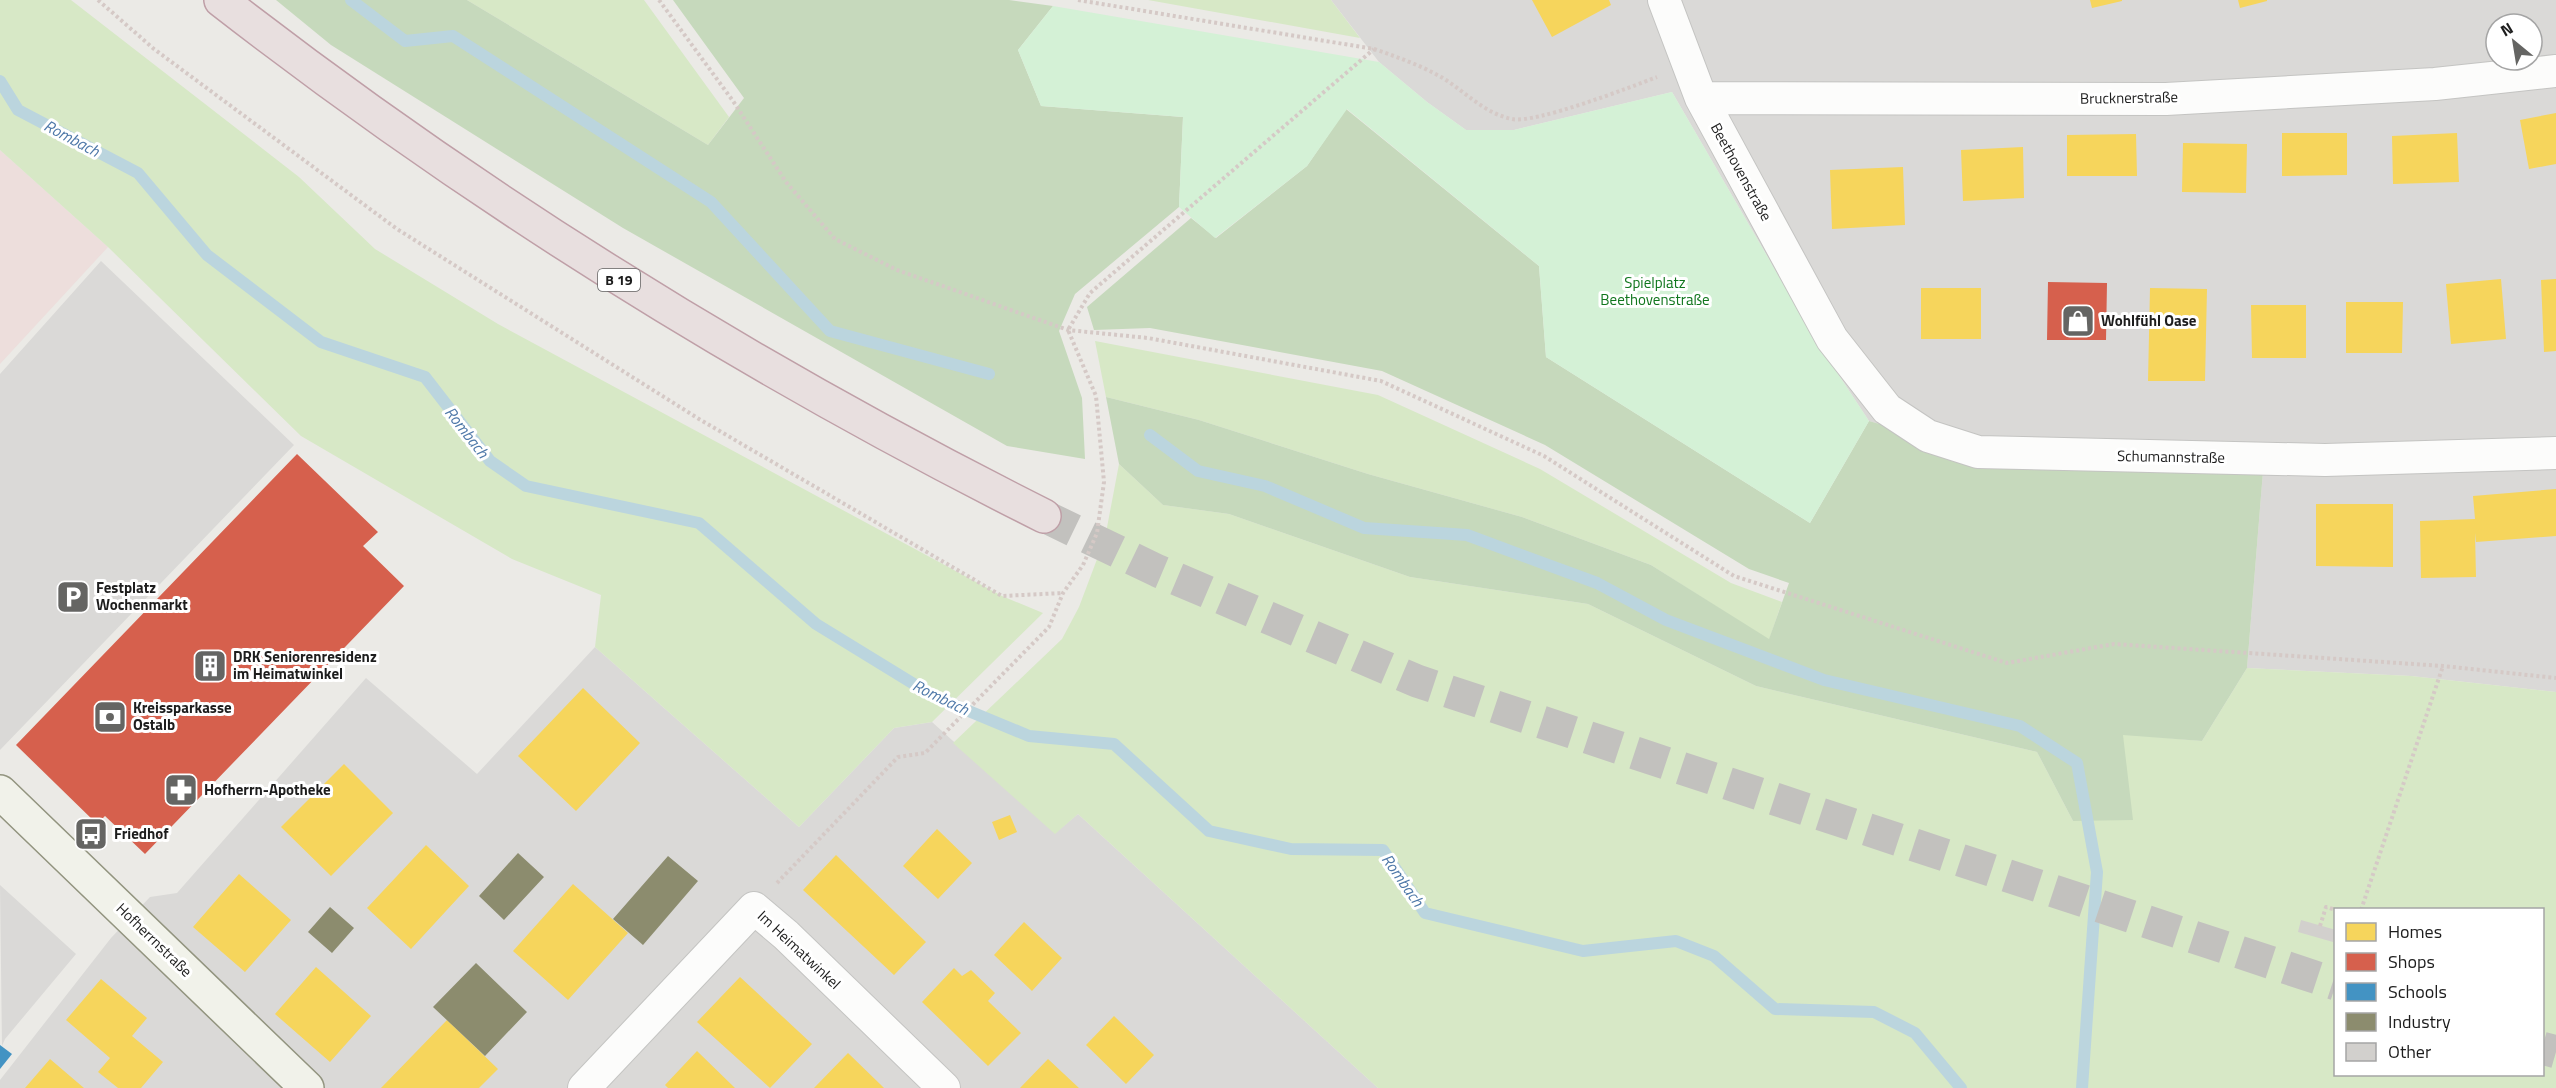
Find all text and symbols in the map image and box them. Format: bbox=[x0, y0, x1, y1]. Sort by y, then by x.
north arrow bbox=[2484, 12, 2544, 72]
text: N bbox=[2496, 16, 2517, 42]
street label: Brucknerstraße bbox=[2080, 85, 2178, 110]
water label: Rombach bbox=[40, 113, 105, 163]
street label: Beethovenstraße bbox=[1705, 118, 1778, 225]
road number: B 19 bbox=[598, 269, 640, 291]
park label: Spielplatz Beethovenstraße bbox=[1600, 271, 1710, 311]
shop icon: Wohlfühl Oase bbox=[2060, 303, 2096, 339]
place label: Wohlfühl Oase bbox=[2101, 309, 2197, 332]
water label: Rombach bbox=[439, 401, 495, 464]
street label: Schumannstraße bbox=[2117, 444, 2225, 469]
place label: Festplatz Wochenmarkt bbox=[96, 576, 188, 616]
parking icon: Festplatz Wochenmarkt bbox=[55, 579, 91, 615]
place label: DRK Seniorenresidenz im Heimatwinkel bbox=[233, 645, 377, 685]
building icon: DRK Seniorenresidenz im Heimatwinkel bbox=[192, 648, 228, 684]
water label: Rombach bbox=[909, 673, 974, 721]
place label: Kreissparkasse Ostalb bbox=[133, 696, 232, 736]
bank icon: Kreissparkasse Ostalb bbox=[92, 699, 128, 735]
pharmacy icon: Hofherrn-Apotheke bbox=[163, 772, 199, 808]
place label: Hofherrn-Apotheke bbox=[204, 778, 331, 801]
bus stop icon: Friedhof bbox=[73, 816, 109, 852]
place label: Friedhof bbox=[114, 822, 169, 845]
water label: Rombach bbox=[1376, 849, 1431, 912]
street label: Hofherrnstraße bbox=[111, 897, 198, 982]
street label: Im Heimatwinkel bbox=[753, 905, 846, 994]
legend bbox=[2334, 908, 2544, 1076]
text: Homes bbox=[2388, 918, 2442, 945]
text: Shops bbox=[2388, 948, 2435, 975]
text: Schools bbox=[2388, 978, 2447, 1005]
text: Industry bbox=[2388, 1008, 2451, 1035]
text: Other bbox=[2388, 1038, 2431, 1065]

